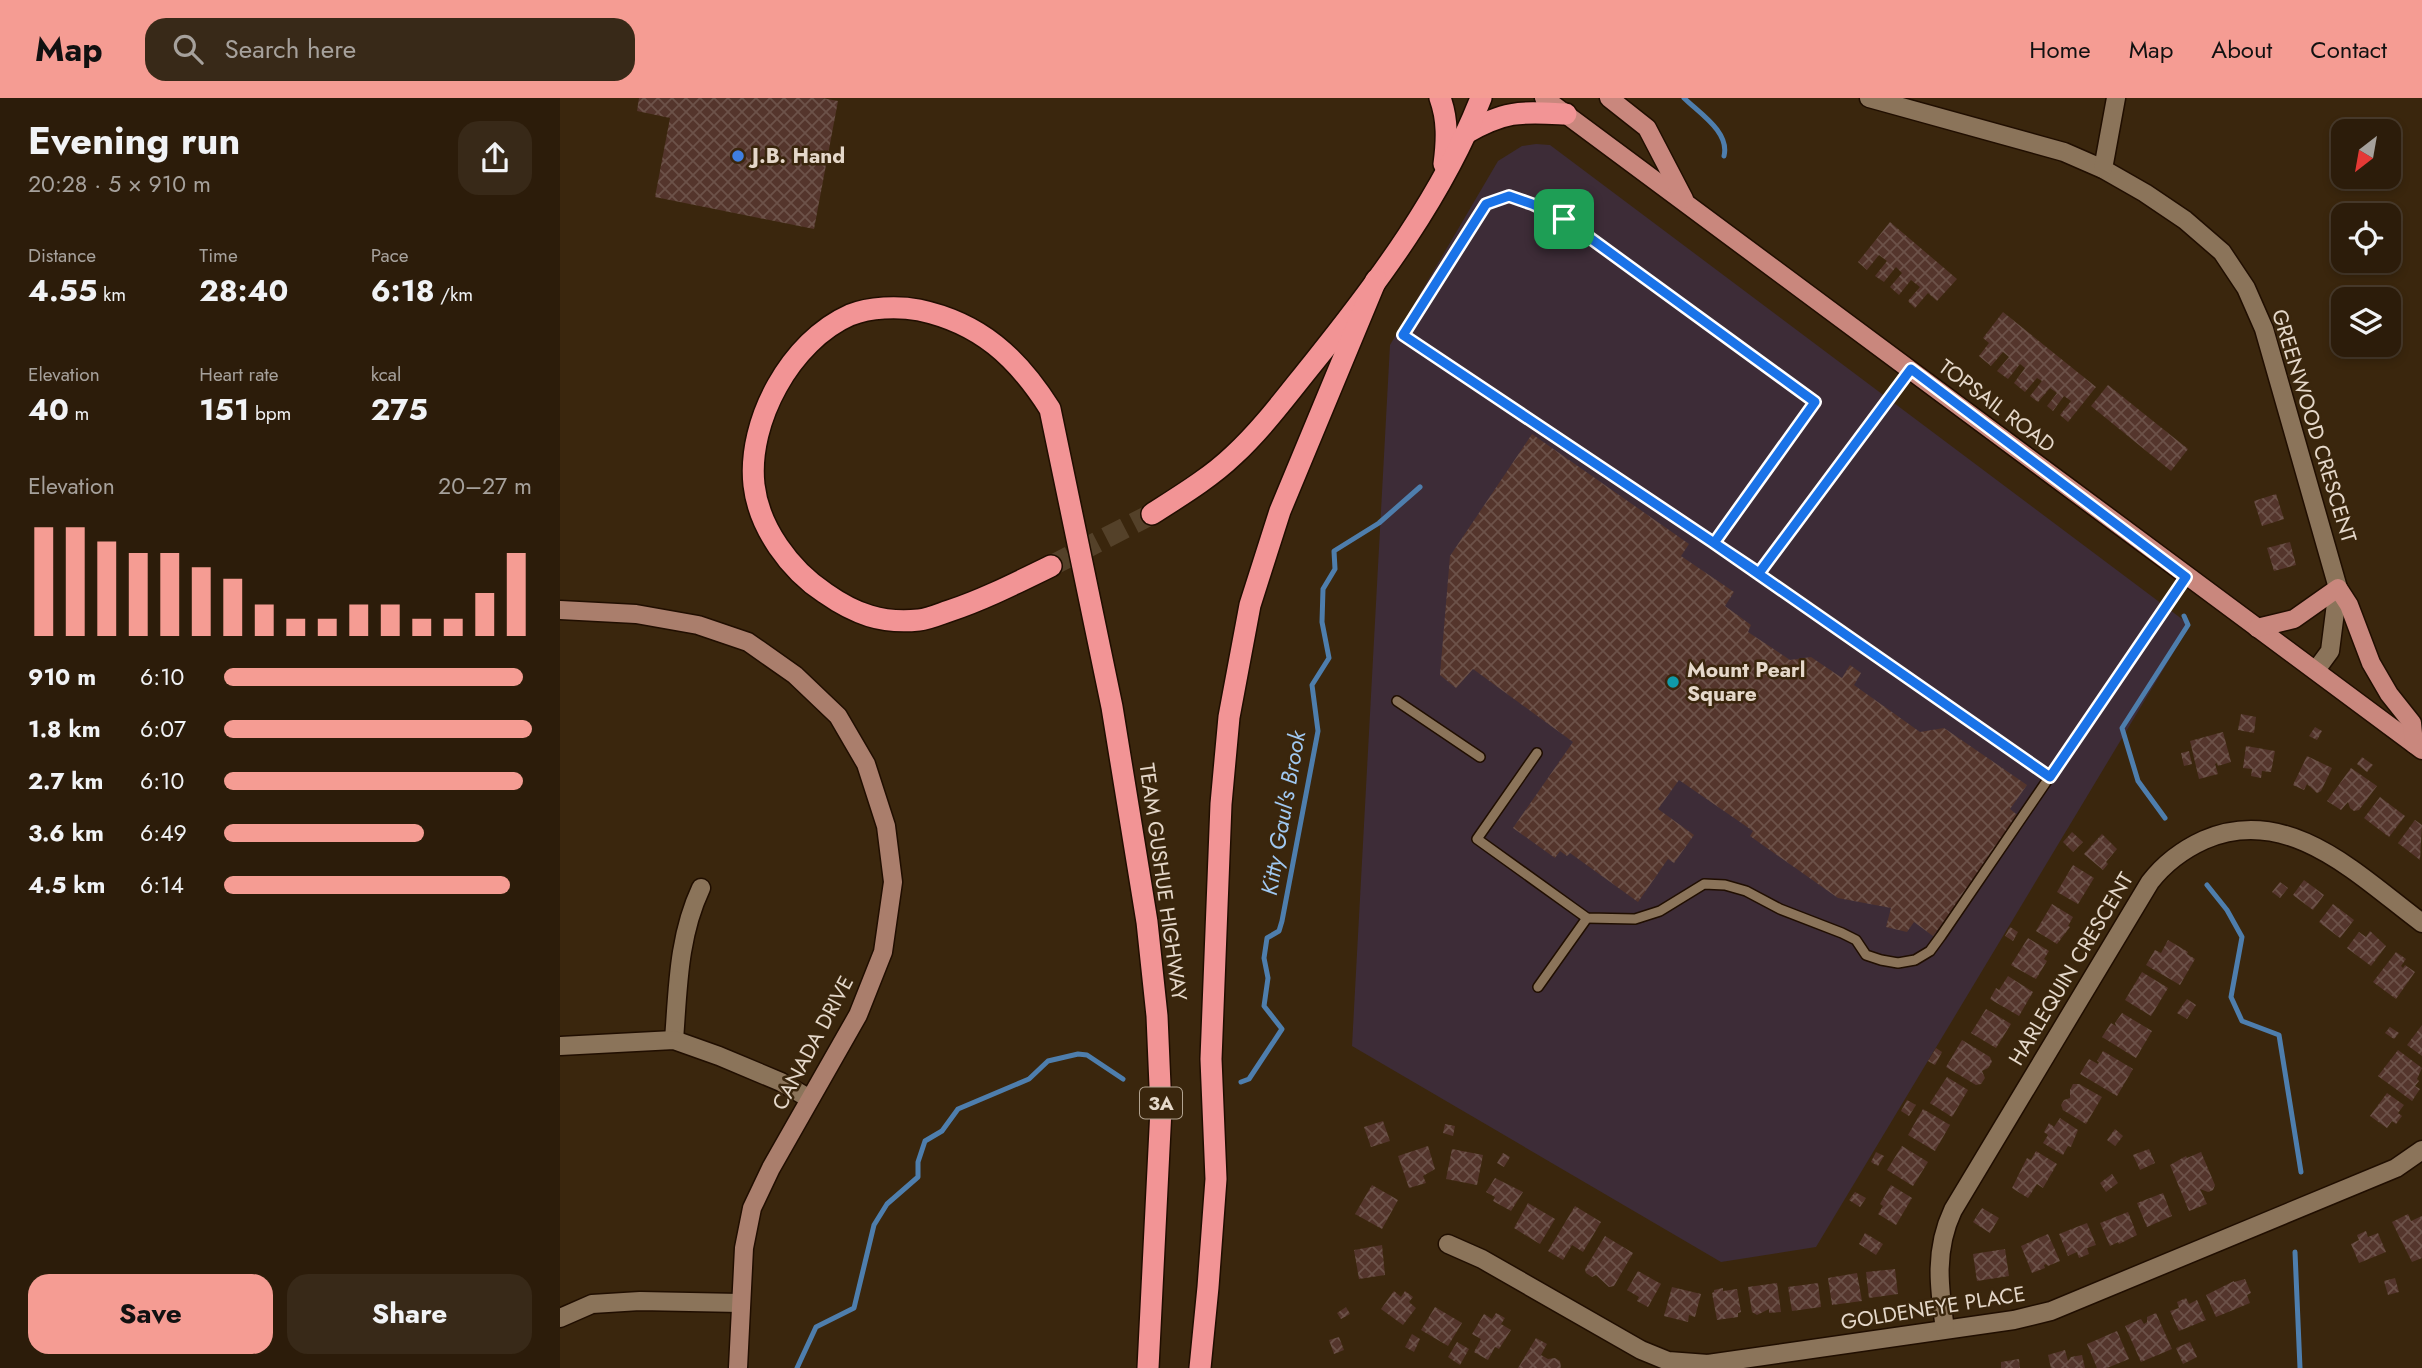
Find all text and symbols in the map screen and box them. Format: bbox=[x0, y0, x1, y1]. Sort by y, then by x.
search box bbox=[145, 18, 635, 81]
text: Map bbox=[35, 26, 103, 73]
icon: search bbox=[169, 30, 207, 68]
text: Search here bbox=[225, 30, 356, 68]
text: Home bbox=[2029, 32, 2091, 67]
text: Map bbox=[2129, 32, 2173, 67]
text: About bbox=[2211, 32, 2272, 67]
text: Contact bbox=[2310, 32, 2387, 67]
text: Evening run bbox=[28, 113, 240, 168]
north arrow bbox=[2331, 119, 2401, 189]
map controls bbox=[2331, 119, 2401, 357]
button: share bbox=[458, 121, 532, 195]
place label: J.B. Hand bbox=[748, 141, 845, 171]
marker: J.B. Hand bbox=[730, 148, 746, 164]
text: 20:28 · 5 × 910 m bbox=[28, 167, 211, 201]
pin bbox=[1534, 189, 1594, 249]
icon: arrive bbox=[1545, 200, 1583, 238]
button: locate bbox=[2331, 203, 2401, 273]
text: Distance bbox=[28, 242, 96, 269]
text: Time bbox=[199, 242, 238, 269]
text: Pace bbox=[371, 242, 409, 269]
text: 4.55 bbox=[28, 269, 97, 312]
text: 28:40 bbox=[199, 269, 288, 312]
text: 6:18 bbox=[371, 269, 434, 312]
text: km bbox=[97, 281, 126, 308]
text: /km bbox=[434, 281, 473, 308]
button: layers bbox=[2331, 287, 2401, 357]
street label: GREENWOOD CRESCENT bbox=[2264, 306, 2364, 547]
street label: TOPSAIL ROAD bbox=[1932, 352, 2062, 460]
text: Elevation bbox=[28, 361, 100, 388]
text: Heart rate bbox=[199, 361, 279, 388]
text: kcal bbox=[371, 361, 401, 388]
text: 40 bbox=[28, 388, 69, 431]
text: 151 bbox=[199, 388, 249, 431]
text: 275 bbox=[371, 388, 428, 431]
text: m bbox=[69, 400, 89, 427]
text: bpm bbox=[249, 400, 291, 427]
text: Elevation bbox=[28, 469, 115, 503]
text: 20–27 m bbox=[438, 469, 532, 503]
place label: Mount Pearl Square bbox=[1687, 655, 1805, 709]
text: 910 m bbox=[28, 660, 96, 694]
text: 6:10 bbox=[140, 660, 184, 694]
marker: Mount Pearl Square bbox=[1665, 674, 1681, 690]
text: 1.8 km bbox=[28, 712, 101, 746]
text: 6:07 bbox=[140, 712, 186, 746]
water label: Kitty Gaul's Brook bbox=[1252, 727, 1314, 898]
street label: TEAM GUSHUE HIGHWAY bbox=[1131, 761, 1195, 1003]
text: 2.7 km bbox=[28, 764, 103, 798]
text: 6:10 bbox=[140, 764, 184, 798]
text: 3.6 km bbox=[28, 816, 104, 850]
text: 6:49 bbox=[140, 816, 187, 850]
street label: HARLEQUIN CRESCENT bbox=[2001, 867, 2141, 1071]
text: 4.5 km bbox=[28, 868, 105, 902]
text: 6:14 bbox=[140, 868, 184, 902]
street label: CANADA DRIVE bbox=[765, 970, 861, 1116]
road number: 3A bbox=[1140, 1088, 1182, 1119]
button: Save bbox=[28, 1274, 273, 1354]
button: Share bbox=[287, 1274, 532, 1354]
street label: GOLDENEYE PLACE bbox=[1839, 1279, 2027, 1337]

